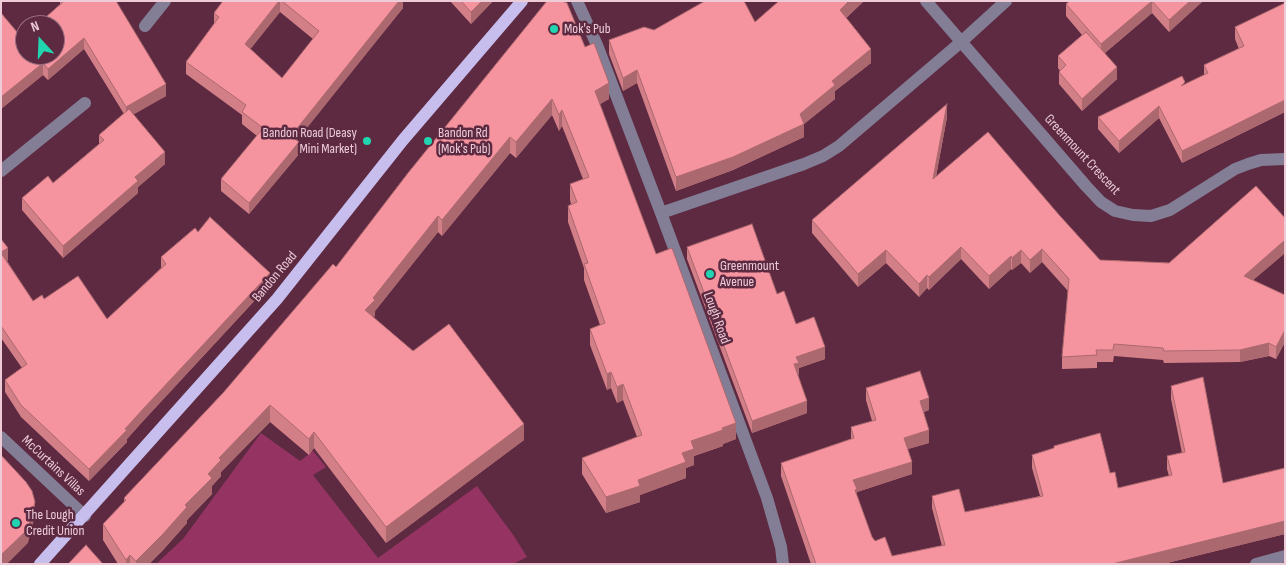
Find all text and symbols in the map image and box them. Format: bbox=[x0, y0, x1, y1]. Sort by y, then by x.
north arrow bbox=[15, 15, 65, 65]
text: N bbox=[29, 17, 41, 36]
place label: Mok's Pub bbox=[564, 21, 610, 37]
marker: Mok's Pub bbox=[548, 23, 560, 35]
street label: Greenmount Crescent bbox=[1040, 111, 1124, 199]
place label: Bandon Road (Deasy Mini Market) bbox=[263, 125, 357, 158]
place label: Bandon Rd (Mok's Pub) bbox=[438, 125, 491, 158]
marker: Bandon Road (Deasy Mini Market) bbox=[361, 135, 373, 147]
marker: Bandon Rd (Mok's Pub) bbox=[422, 135, 434, 147]
street label: Bandon Road bbox=[249, 248, 301, 306]
place label: Greenmount Avenue bbox=[720, 258, 779, 290]
marker: Greenmount Avenue bbox=[704, 268, 716, 280]
street label: Lough Road bbox=[699, 290, 733, 346]
street label: McCurtains Villas bbox=[18, 432, 88, 500]
place label: The Lough Credit Union bbox=[26, 507, 84, 540]
marker: The Lough Credit Union bbox=[10, 517, 22, 529]

